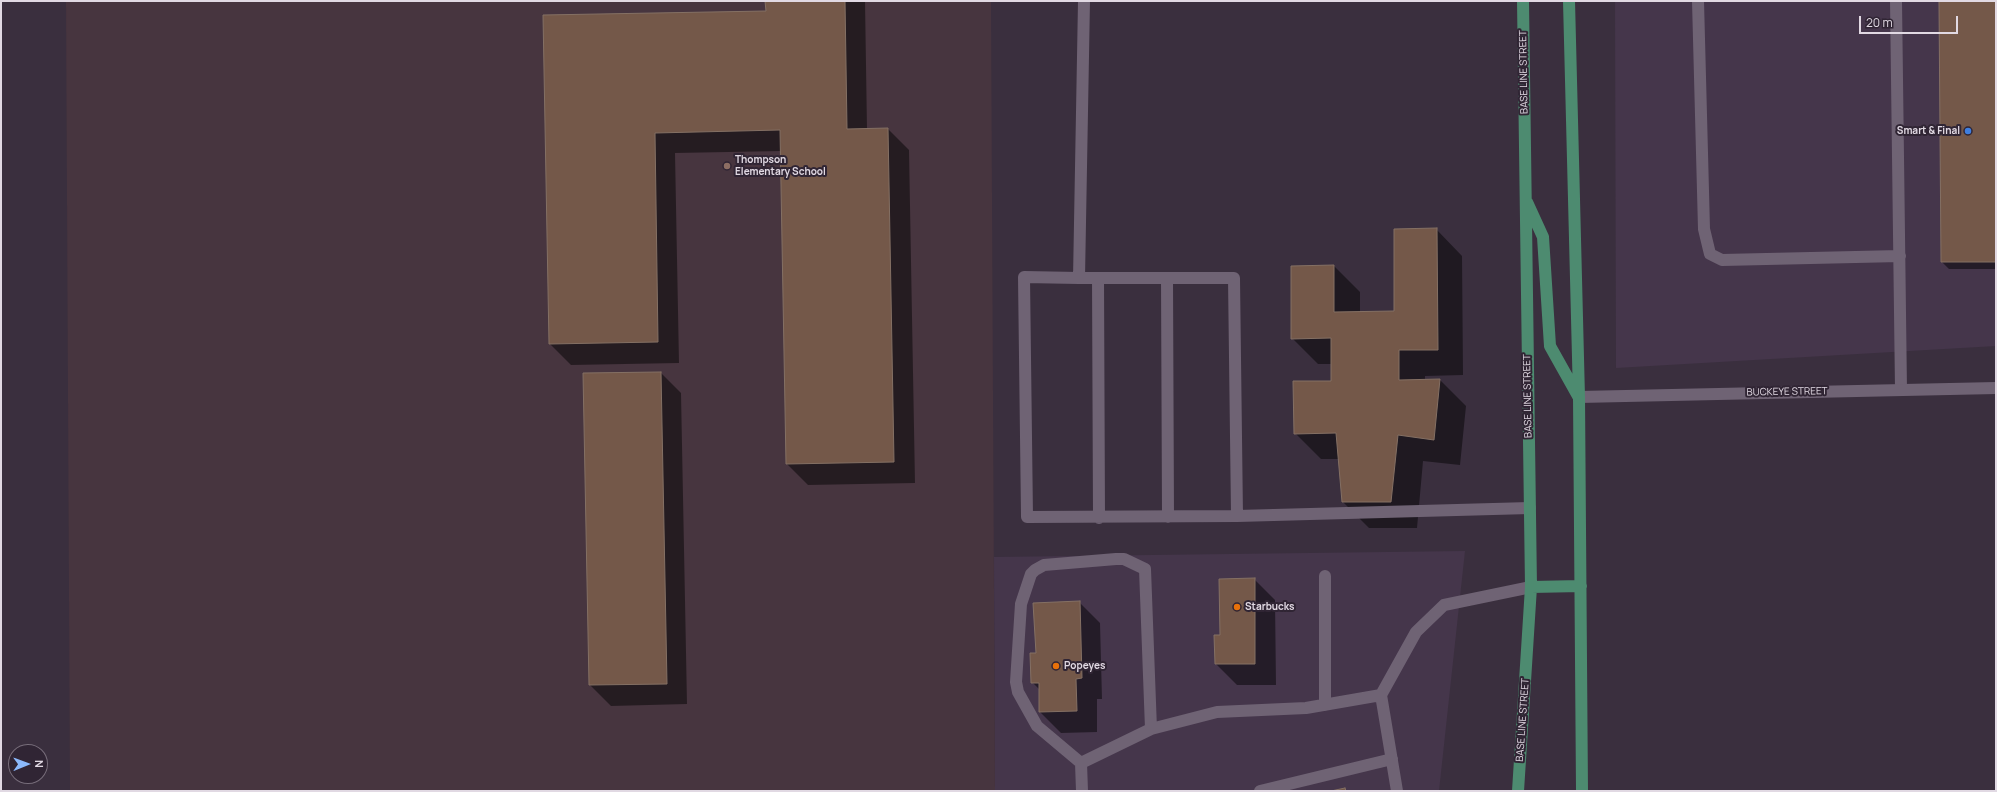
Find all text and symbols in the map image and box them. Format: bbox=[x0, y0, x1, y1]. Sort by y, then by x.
scale bar bbox=[1861, 8, 1960, 34]
text: 20 m bbox=[1866, 14, 1893, 31]
street label: BASE LINE STREET bbox=[1517, 30, 1531, 114]
place label: Smart & Final bbox=[1897, 125, 1960, 137]
marker: Smart & Final bbox=[1963, 126, 1973, 136]
place label: Thompson Elementary School bbox=[735, 154, 826, 178]
marker: Thompson Elementary School bbox=[722, 161, 732, 171]
street label: BASE LINE STREET bbox=[1521, 354, 1535, 438]
street label: BUCKEYE STREET bbox=[1746, 385, 1828, 399]
place label: Starbucks bbox=[1245, 601, 1295, 613]
marker: Starbucks bbox=[1232, 602, 1242, 612]
place label: Popeyes bbox=[1064, 660, 1105, 672]
marker: Popeyes bbox=[1051, 661, 1061, 671]
street label: BASE LINE STREET bbox=[1514, 678, 1532, 762]
north arrow bbox=[8, 744, 48, 784]
text: N bbox=[32, 760, 47, 768]

